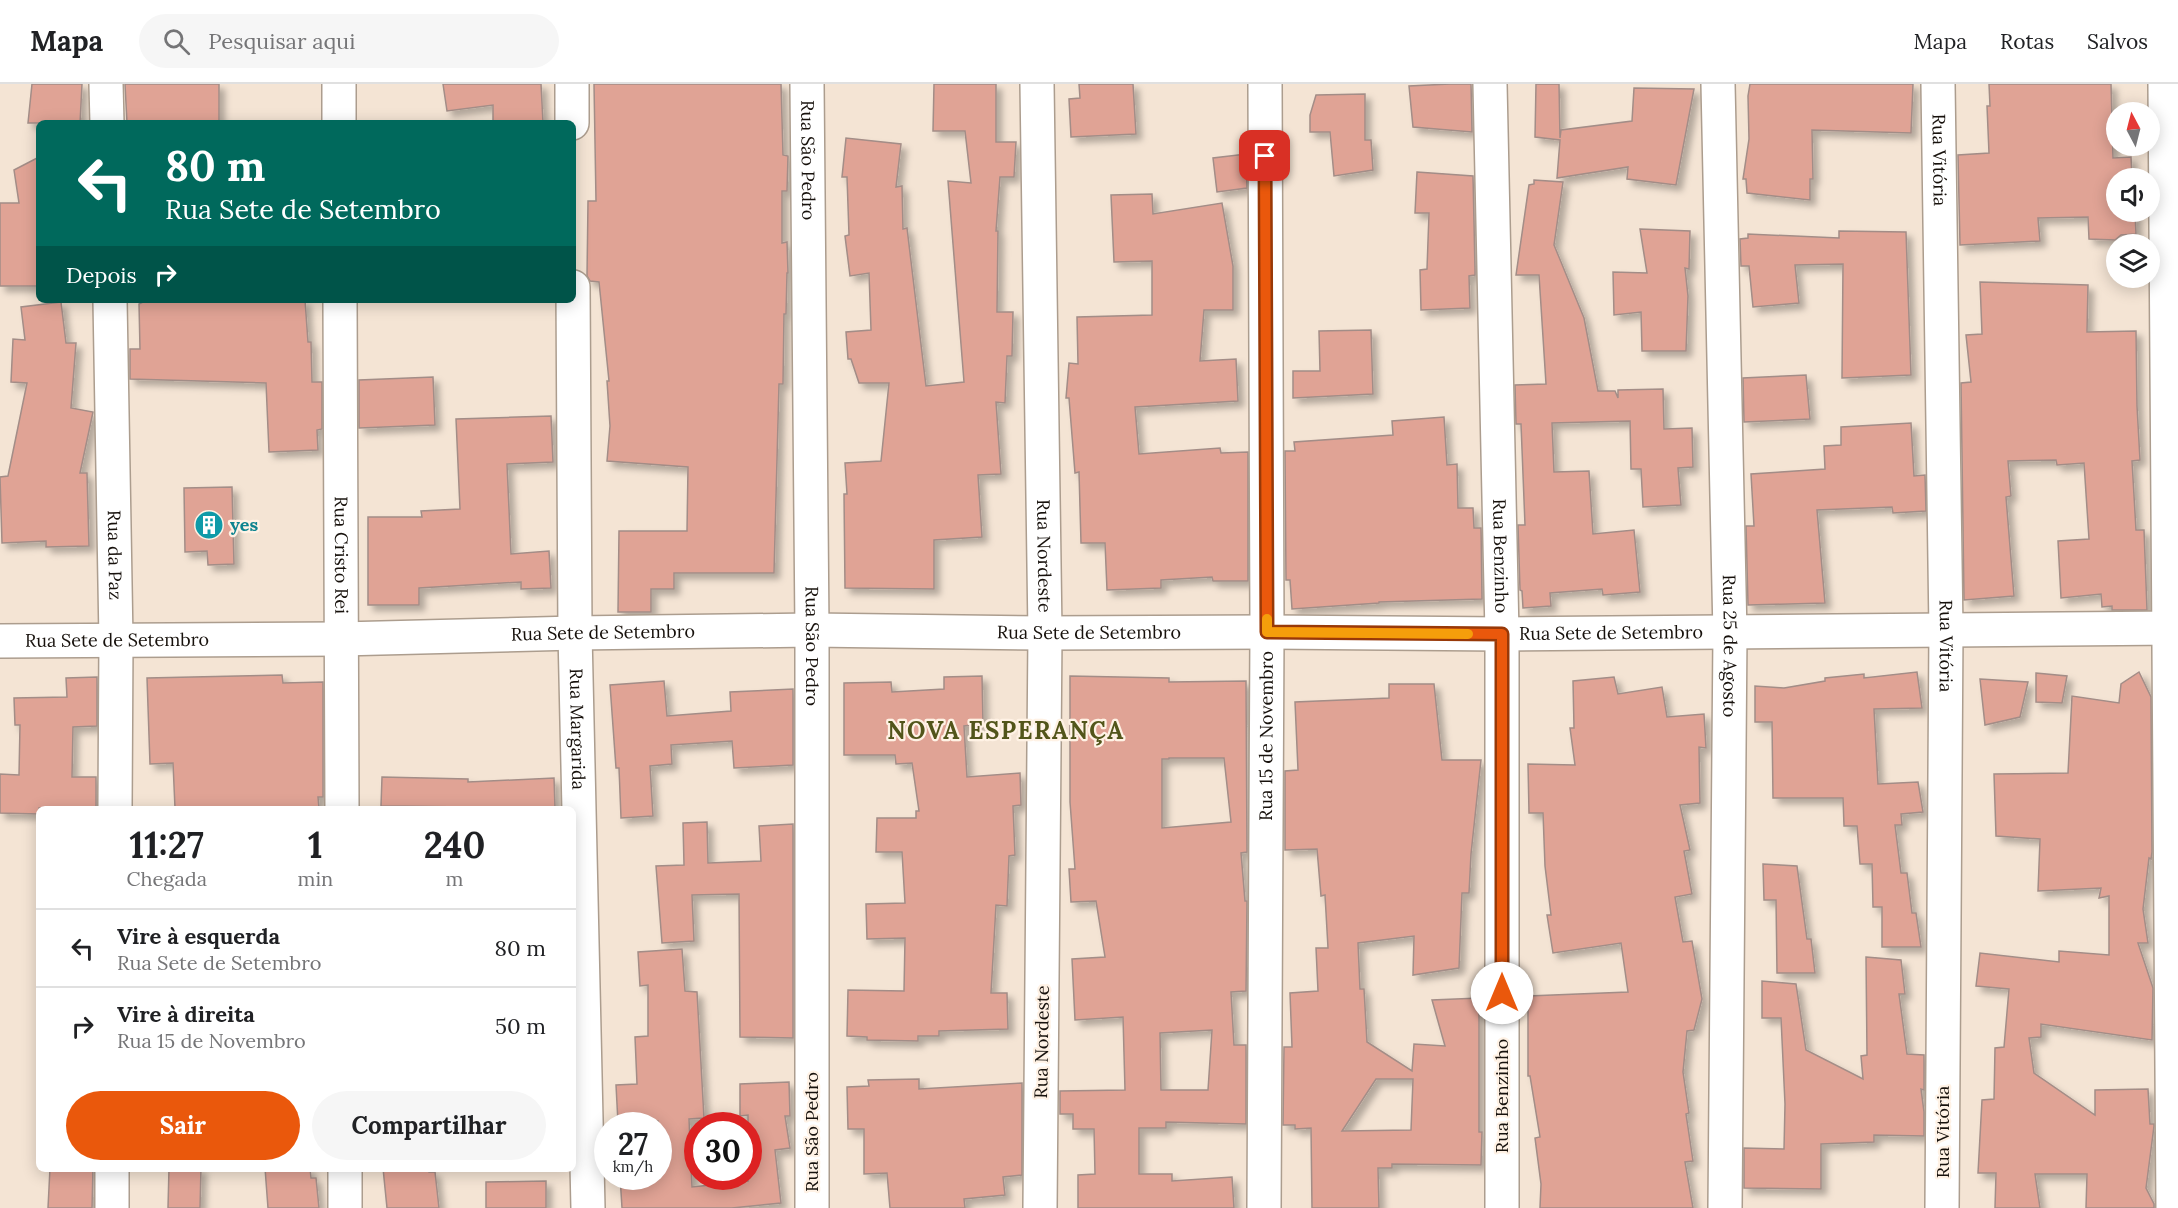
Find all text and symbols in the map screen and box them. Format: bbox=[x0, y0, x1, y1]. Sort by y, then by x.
search box bbox=[139, 14, 559, 68]
text: Mapa bbox=[30, 23, 103, 59]
icon: search bbox=[160, 25, 193, 58]
text: Pesquisar aqui bbox=[208, 27, 355, 55]
text: Mapa bbox=[1914, 28, 1967, 55]
text: Rotas bbox=[2000, 28, 2054, 55]
text: Salvos bbox=[2087, 28, 2148, 55]
street label: Rua São Pedro bbox=[796, 100, 820, 220]
north arrow bbox=[2106, 102, 2160, 156]
map controls bbox=[2106, 102, 2160, 288]
street label: Rua Vitória bbox=[1927, 114, 1952, 206]
pin bbox=[1239, 130, 1290, 181]
text: 80 m bbox=[165, 139, 265, 193]
icon: arrive bbox=[1248, 139, 1281, 172]
icon: left bbox=[66, 144, 144, 222]
button: sound bbox=[2106, 168, 2160, 222]
text: Rua Sete de Setembro bbox=[165, 192, 441, 226]
button: layers bbox=[2106, 234, 2160, 288]
icon: right bbox=[149, 258, 182, 291]
text: Depois bbox=[66, 261, 137, 289]
street label: Rua Cristo Rei bbox=[330, 496, 353, 614]
street label: Rua Benzinho bbox=[1488, 498, 1514, 613]
street label: Rua Nordeste bbox=[1032, 499, 1057, 613]
building icon: yes bbox=[193, 509, 225, 541]
street label: Rua da Paz bbox=[103, 510, 127, 600]
place label: yes bbox=[230, 513, 258, 536]
street label: Rua 25 de Agosto bbox=[1718, 574, 1742, 718]
street label: Rua São Pedro bbox=[801, 586, 824, 706]
street label: Rua Vitória bbox=[1935, 599, 1958, 692]
street label: Rua Sete de Setembro bbox=[511, 619, 695, 646]
street label: Rua Sete de Setembro bbox=[997, 620, 1181, 644]
street label: Rua Sete de Setembro bbox=[1519, 620, 1703, 645]
street label: Rua Sete de Setembro bbox=[25, 628, 209, 652]
street label: Rua 15 de Novembro bbox=[1254, 651, 1278, 821]
street label: Rua Margarida bbox=[565, 668, 591, 790]
district label: NOVA ESPERANÇA bbox=[887, 715, 1125, 746]
text: 11:27 bbox=[130, 822, 204, 868]
text: 1 bbox=[308, 822, 323, 868]
text: 240 bbox=[424, 822, 485, 868]
text: Chegada bbox=[127, 866, 207, 891]
text: min bbox=[298, 866, 333, 891]
text: m bbox=[446, 866, 463, 891]
text: Vire à esquerda bbox=[117, 922, 280, 950]
icon: left bbox=[66, 932, 99, 965]
text: 80 m bbox=[495, 934, 546, 962]
text: Rua Sete de Setembro bbox=[117, 950, 321, 975]
position arrow bbox=[1470, 961, 1534, 1025]
street label: Rua Nordeste bbox=[1029, 985, 1054, 1099]
text: Vire à direita bbox=[117, 1000, 255, 1028]
icon: right bbox=[66, 1010, 99, 1043]
text: 50 m bbox=[495, 1012, 546, 1040]
text: Rua 15 de Novembro bbox=[117, 1028, 306, 1053]
street label: Rua Benzinho bbox=[1490, 1039, 1513, 1153]
street label: Rua São Pedro bbox=[800, 1072, 823, 1192]
street label: Rua Vitória bbox=[1931, 1086, 1954, 1178]
button: Sair bbox=[66, 1091, 300, 1160]
button: Compartilhar bbox=[312, 1091, 546, 1160]
speed limit sign: 30 bbox=[684, 1112, 762, 1190]
text: 27 bbox=[618, 1125, 648, 1163]
text: km/h bbox=[613, 1157, 653, 1176]

